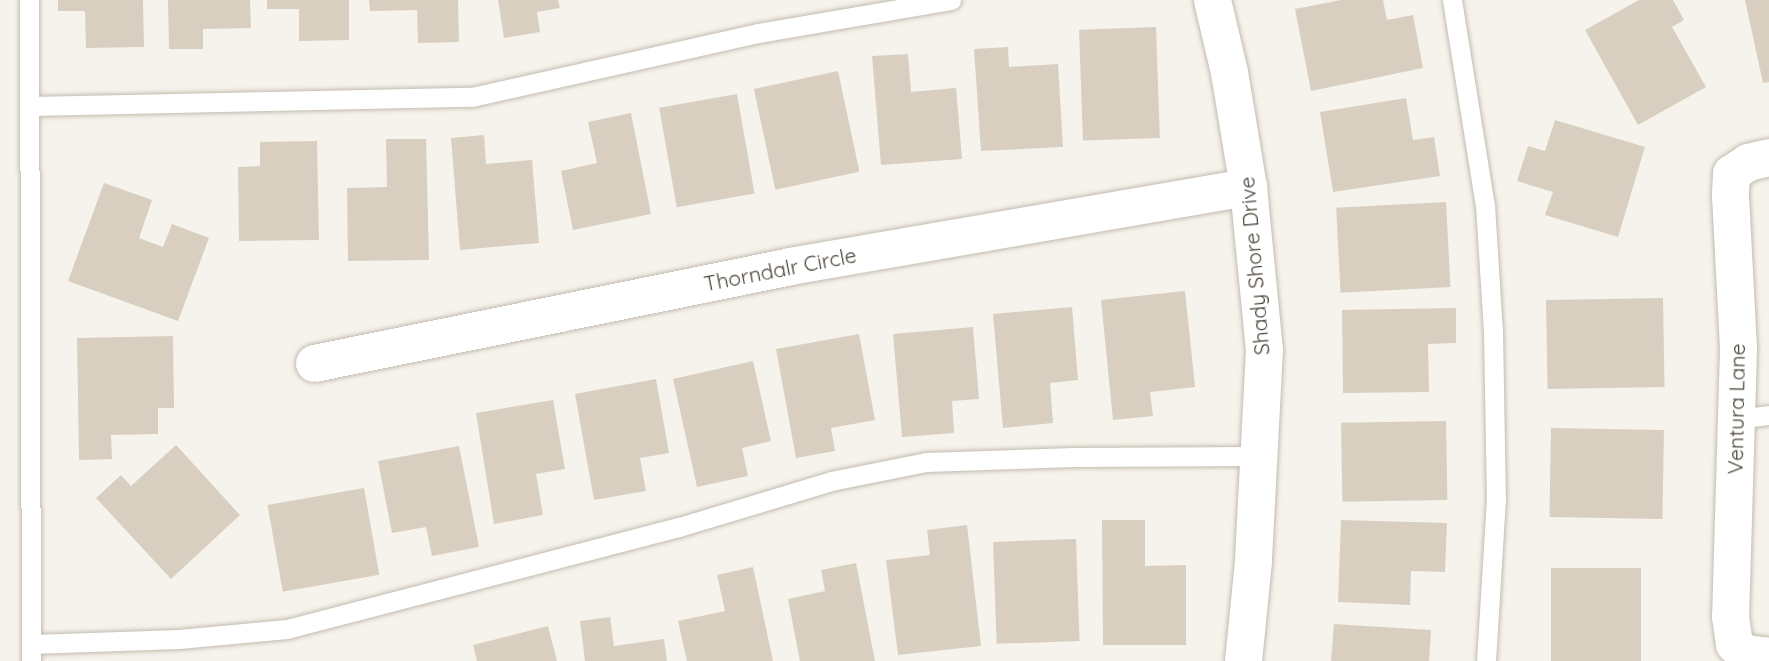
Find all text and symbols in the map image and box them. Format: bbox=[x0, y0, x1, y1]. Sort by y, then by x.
street label: Shady Shore Drive bbox=[1234, 176, 1274, 356]
street label: Thorndalr Circle bbox=[702, 242, 858, 296]
street label: Ventura Lane bbox=[1722, 343, 1750, 475]

